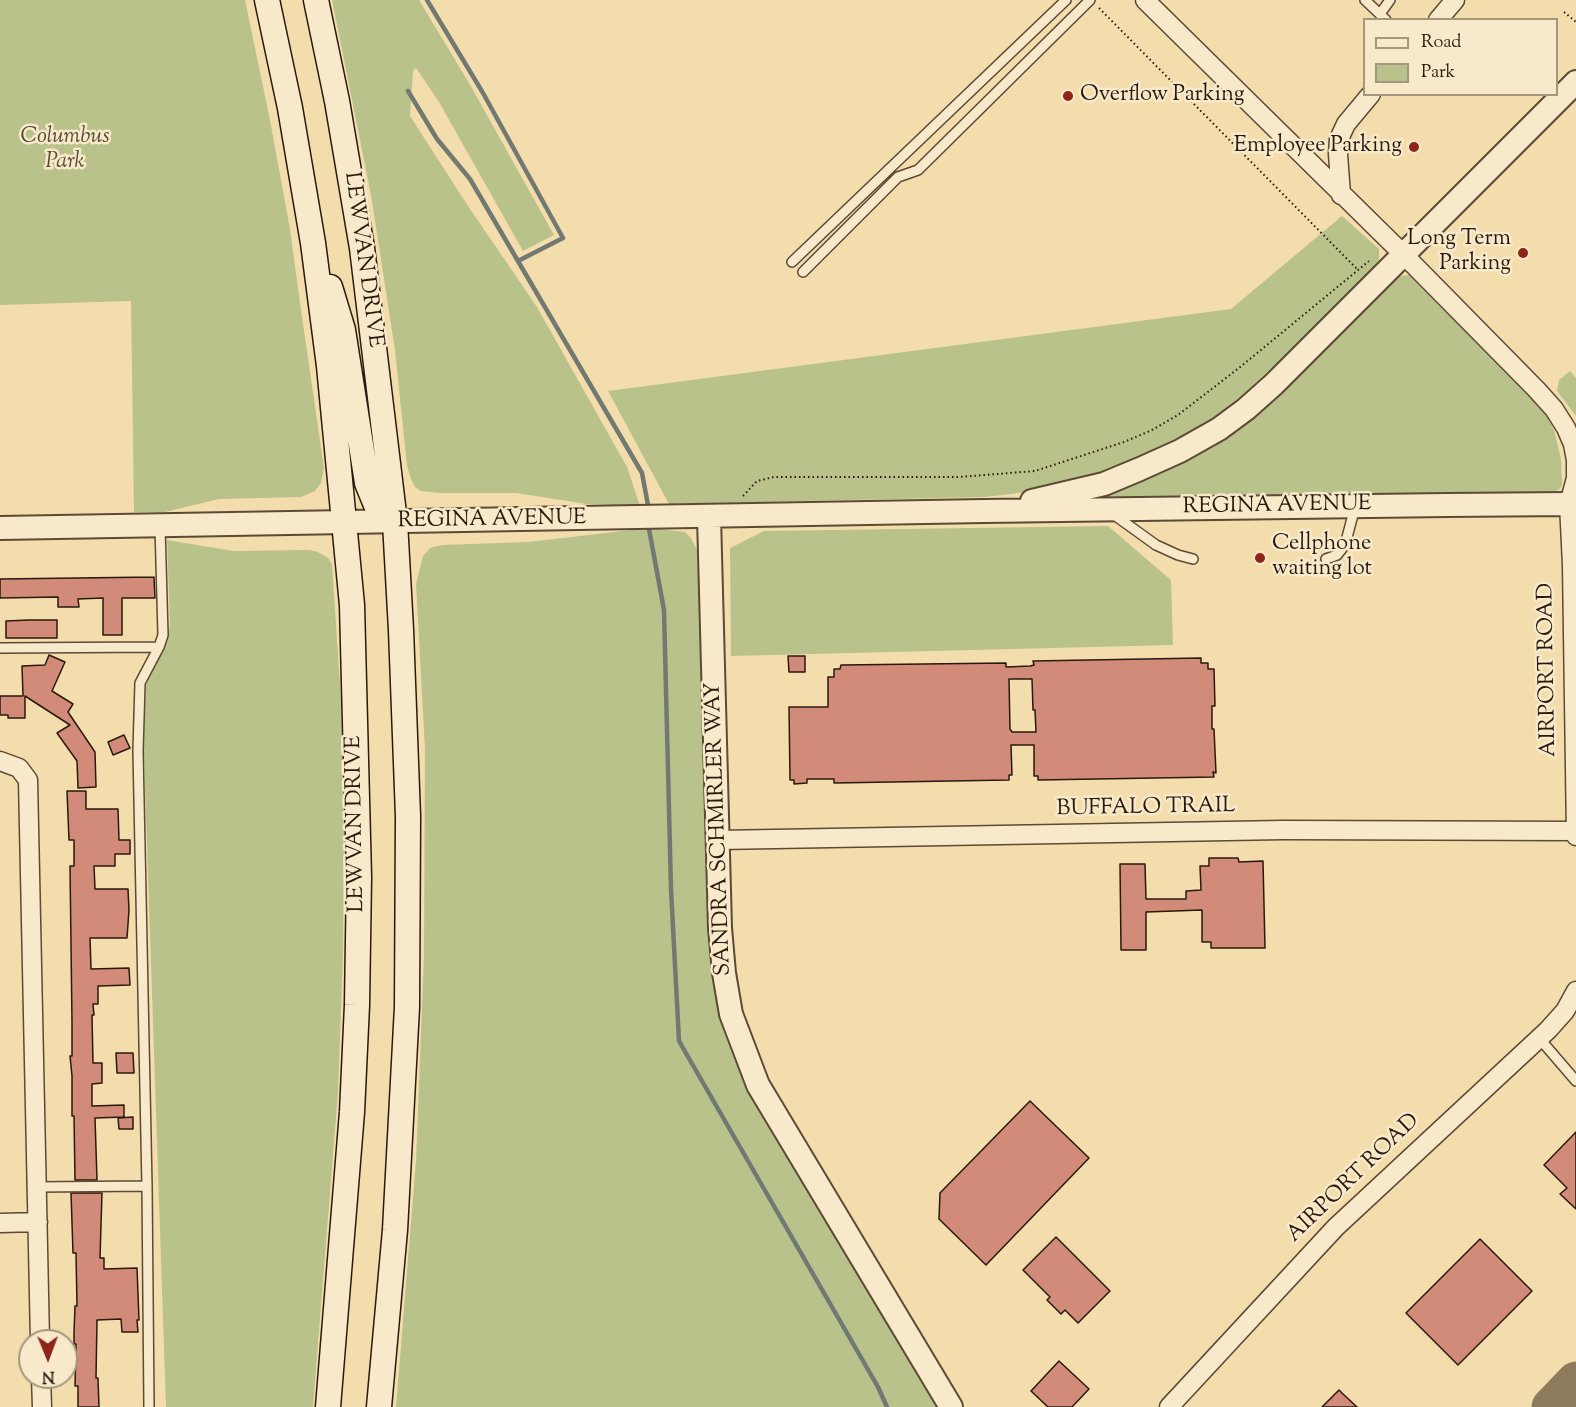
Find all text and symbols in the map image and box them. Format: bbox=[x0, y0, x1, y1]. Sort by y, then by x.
legend bbox=[1363, 18, 1558, 96]
text: Road bbox=[1421, 30, 1461, 56]
text: Park bbox=[1421, 60, 1455, 86]
place label: Overflow Parking bbox=[1080, 83, 1244, 109]
marker: Overflow Parking bbox=[1061, 89, 1075, 103]
park label: Columbus Park bbox=[20, 125, 110, 176]
place label: Employee Parking bbox=[1234, 134, 1402, 160]
marker: Employee Parking bbox=[1407, 140, 1421, 154]
street label: LEWVAN DRIVE bbox=[337, 170, 387, 350]
place label: Long Term Parking bbox=[1407, 227, 1511, 278]
marker: Long Term Parking bbox=[1516, 246, 1530, 260]
street label: REGINA AVENUE bbox=[1182, 492, 1372, 522]
street label: REGINA AVENUE bbox=[397, 506, 587, 536]
place label: Cellphone waiting lot bbox=[1272, 532, 1372, 584]
marker: Cellphone waiting lot bbox=[1253, 551, 1267, 565]
street label: AIRPORT ROAD bbox=[1534, 583, 1564, 757]
street label: SANDRA SCHMIRLER WAY bbox=[702, 682, 738, 976]
street label: LEWVAN DRIVE bbox=[342, 735, 372, 913]
street label: BUFFALO TRAIL bbox=[1056, 794, 1236, 824]
street label: AIRPORT ROAD bbox=[1282, 1109, 1426, 1249]
north arrow bbox=[18, 1329, 78, 1389]
text: N bbox=[42, 1364, 55, 1387]

